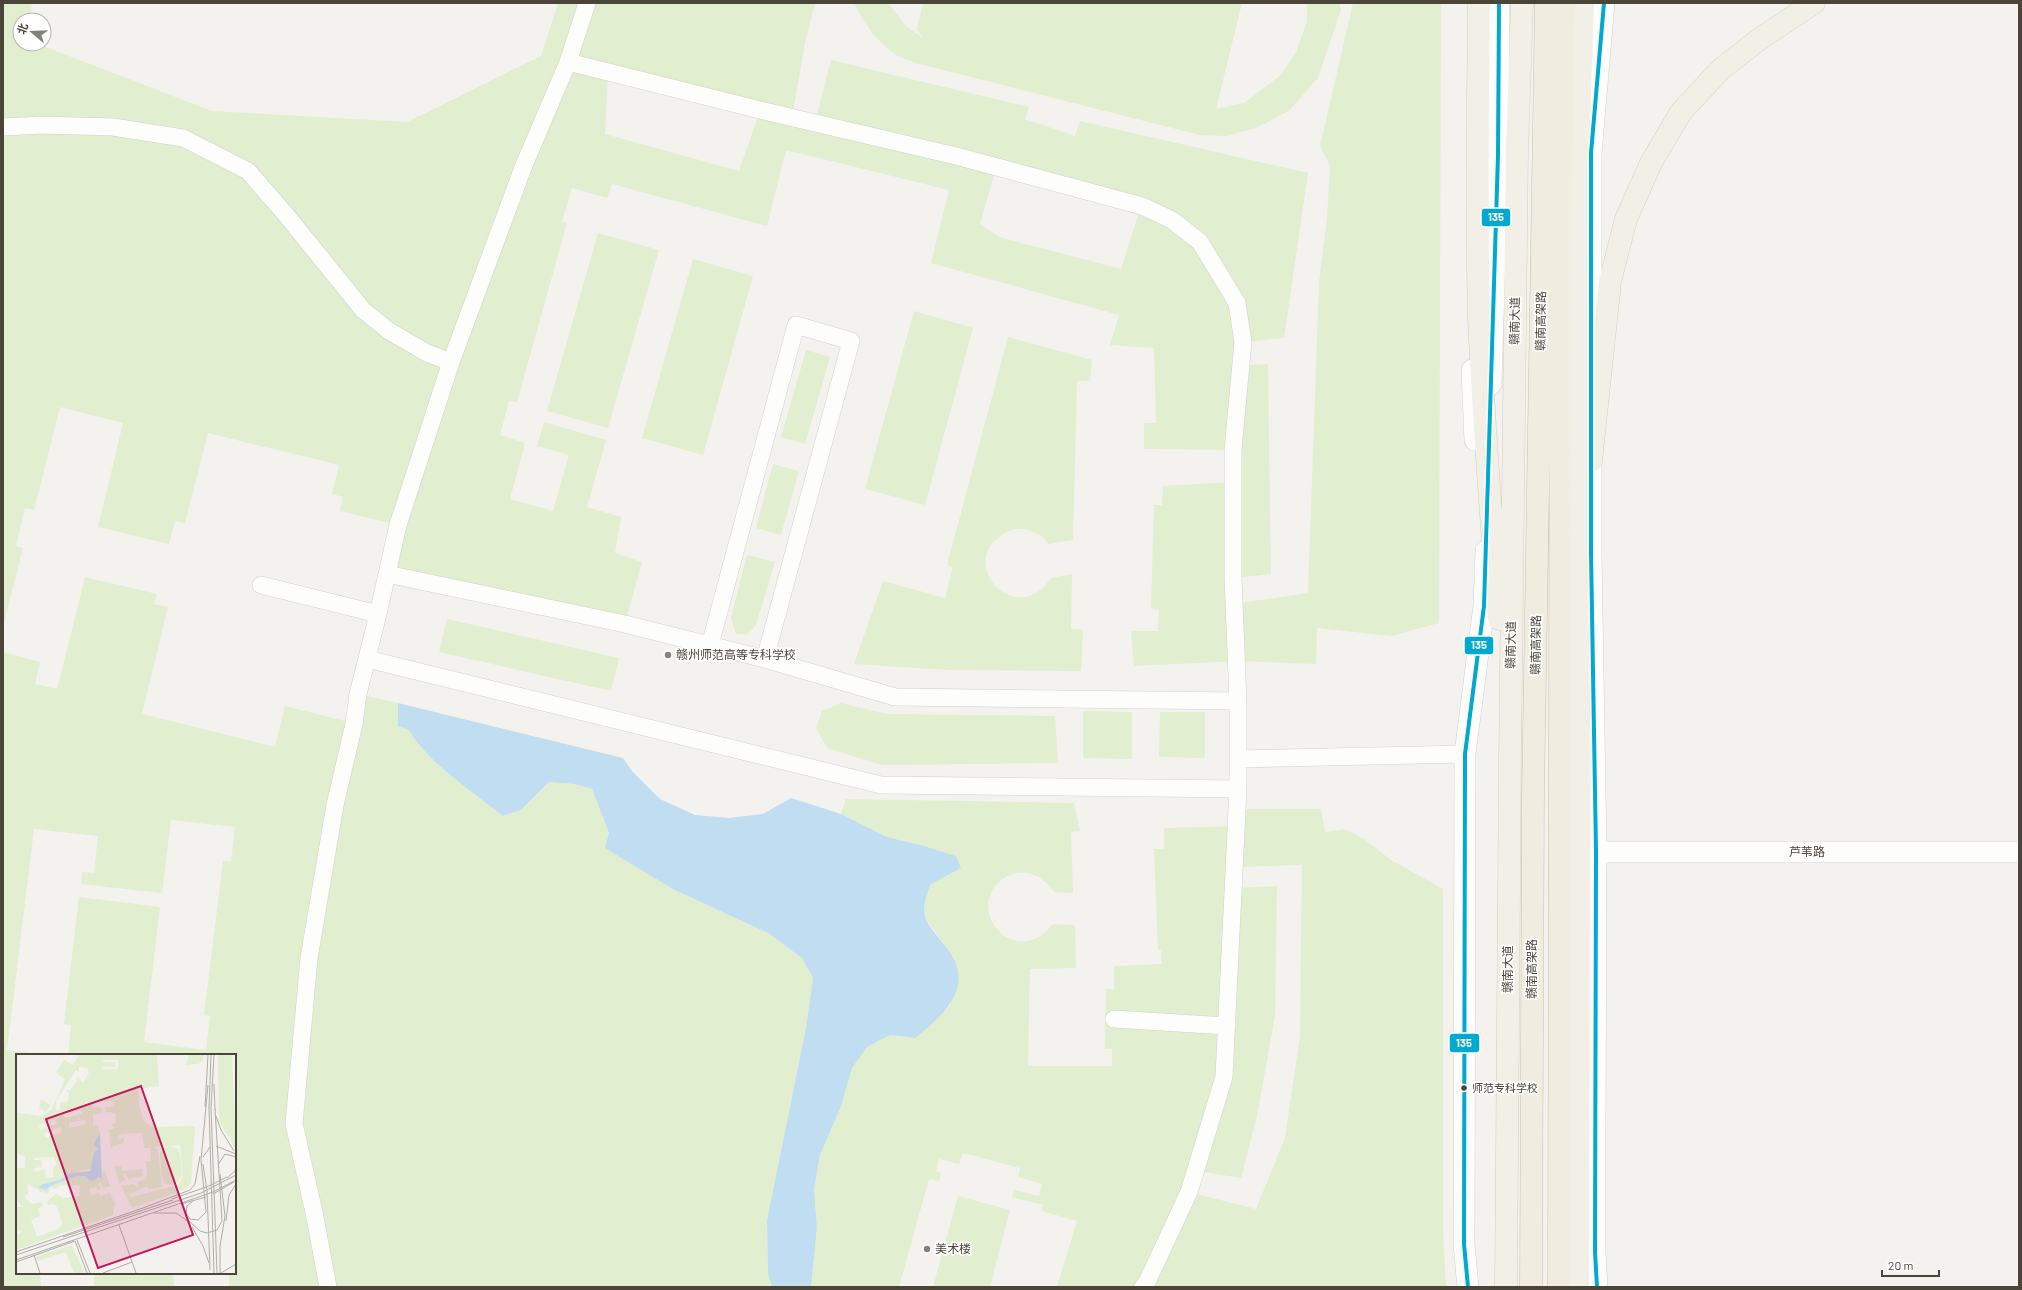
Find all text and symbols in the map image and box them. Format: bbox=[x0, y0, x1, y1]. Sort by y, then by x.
north arrow bbox=[12, 12, 52, 52]
text: 北 bbox=[14, 21, 30, 36]
line badge: 135 bbox=[1481, 208, 1511, 227]
text: 135 bbox=[1488, 210, 1504, 223]
street label: 赣南高架路 bbox=[1532, 291, 1548, 351]
street label: 赣南大道 bbox=[1507, 297, 1521, 345]
street label: 赣南高架路 bbox=[1527, 615, 1543, 675]
street label: 赣南大道 bbox=[1503, 621, 1517, 669]
line badge: 135 bbox=[1464, 636, 1494, 655]
text: 135 bbox=[1471, 638, 1487, 651]
place label: 赣州师范高等专科学校 bbox=[676, 647, 796, 661]
marker: 赣州师范高等专科学校 bbox=[663, 650, 673, 660]
street label: 芦苇路 bbox=[1789, 844, 1825, 858]
street label: 赣南高架路 bbox=[1524, 939, 1538, 999]
street label: 赣南大道 bbox=[1500, 945, 1514, 993]
line badge: 135 bbox=[1449, 1033, 1480, 1053]
text: 135 bbox=[1456, 1036, 1472, 1049]
inset map bbox=[16, 1054, 236, 1274]
place label: 师范专科学校 bbox=[1472, 1081, 1538, 1094]
marker: 师范专科学校 bbox=[1459, 1083, 1469, 1093]
place label: 美术楼 bbox=[935, 1241, 971, 1255]
marker: 美术楼 bbox=[922, 1244, 932, 1254]
scale bar bbox=[1882, 1252, 1939, 1278]
text: 20 m bbox=[1888, 1258, 1914, 1272]

